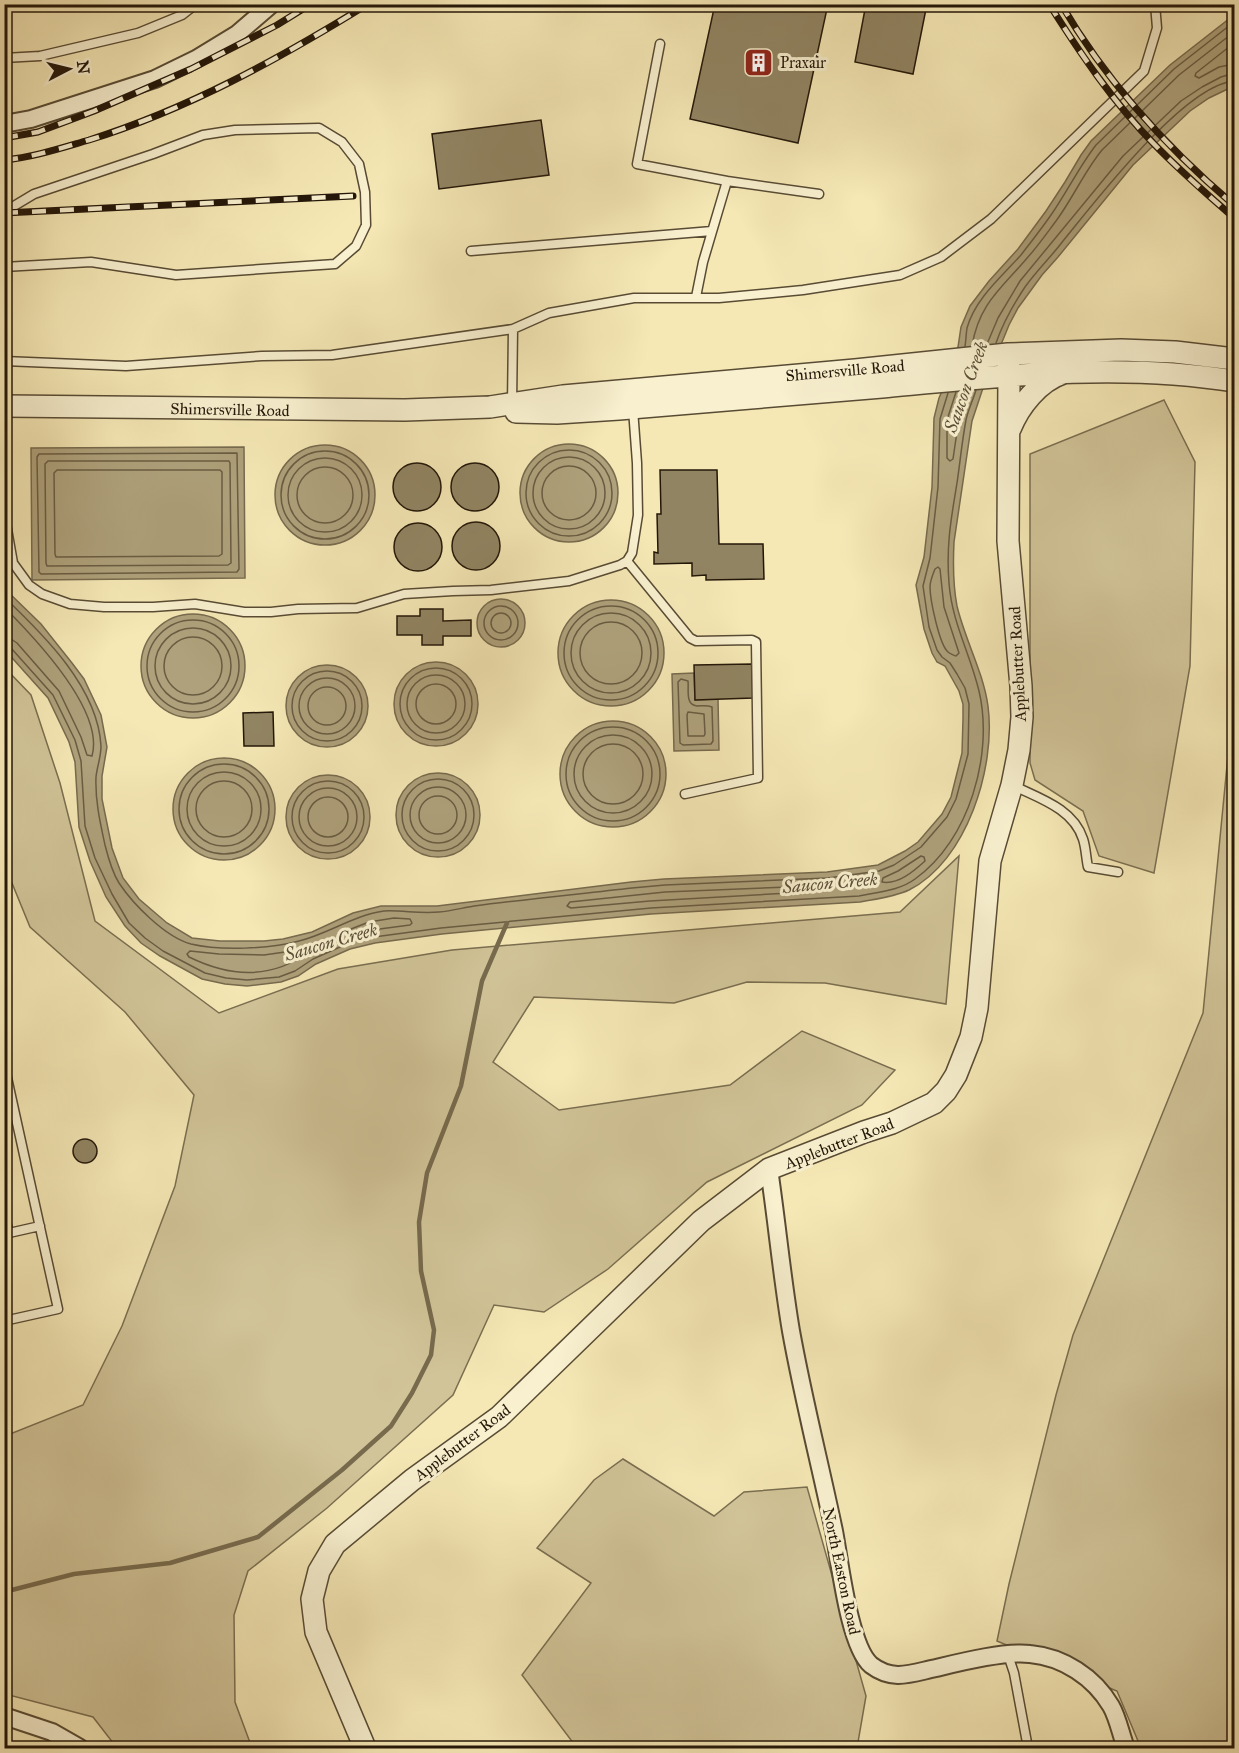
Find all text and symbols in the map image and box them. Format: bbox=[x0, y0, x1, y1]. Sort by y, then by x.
north arrow bbox=[39, 39, 99, 99]
building icon: Praxair bbox=[743, 46, 775, 78]
place label: Praxair bbox=[780, 53, 826, 72]
text: N bbox=[73, 59, 94, 76]
water label: Saucon Creek bbox=[939, 338, 993, 436]
street label: Shimersville Road bbox=[785, 356, 905, 385]
street label: Shimersville Road bbox=[170, 399, 290, 420]
street label: Applebutter Road bbox=[1005, 606, 1030, 723]
water label: Saucon Creek bbox=[781, 868, 878, 898]
water label: Saucon Creek bbox=[281, 918, 380, 966]
street label: Applebutter Road bbox=[781, 1114, 896, 1173]
street label: Applebutter Road bbox=[410, 1400, 514, 1485]
street label: North Easton Road bbox=[819, 1506, 864, 1636]

